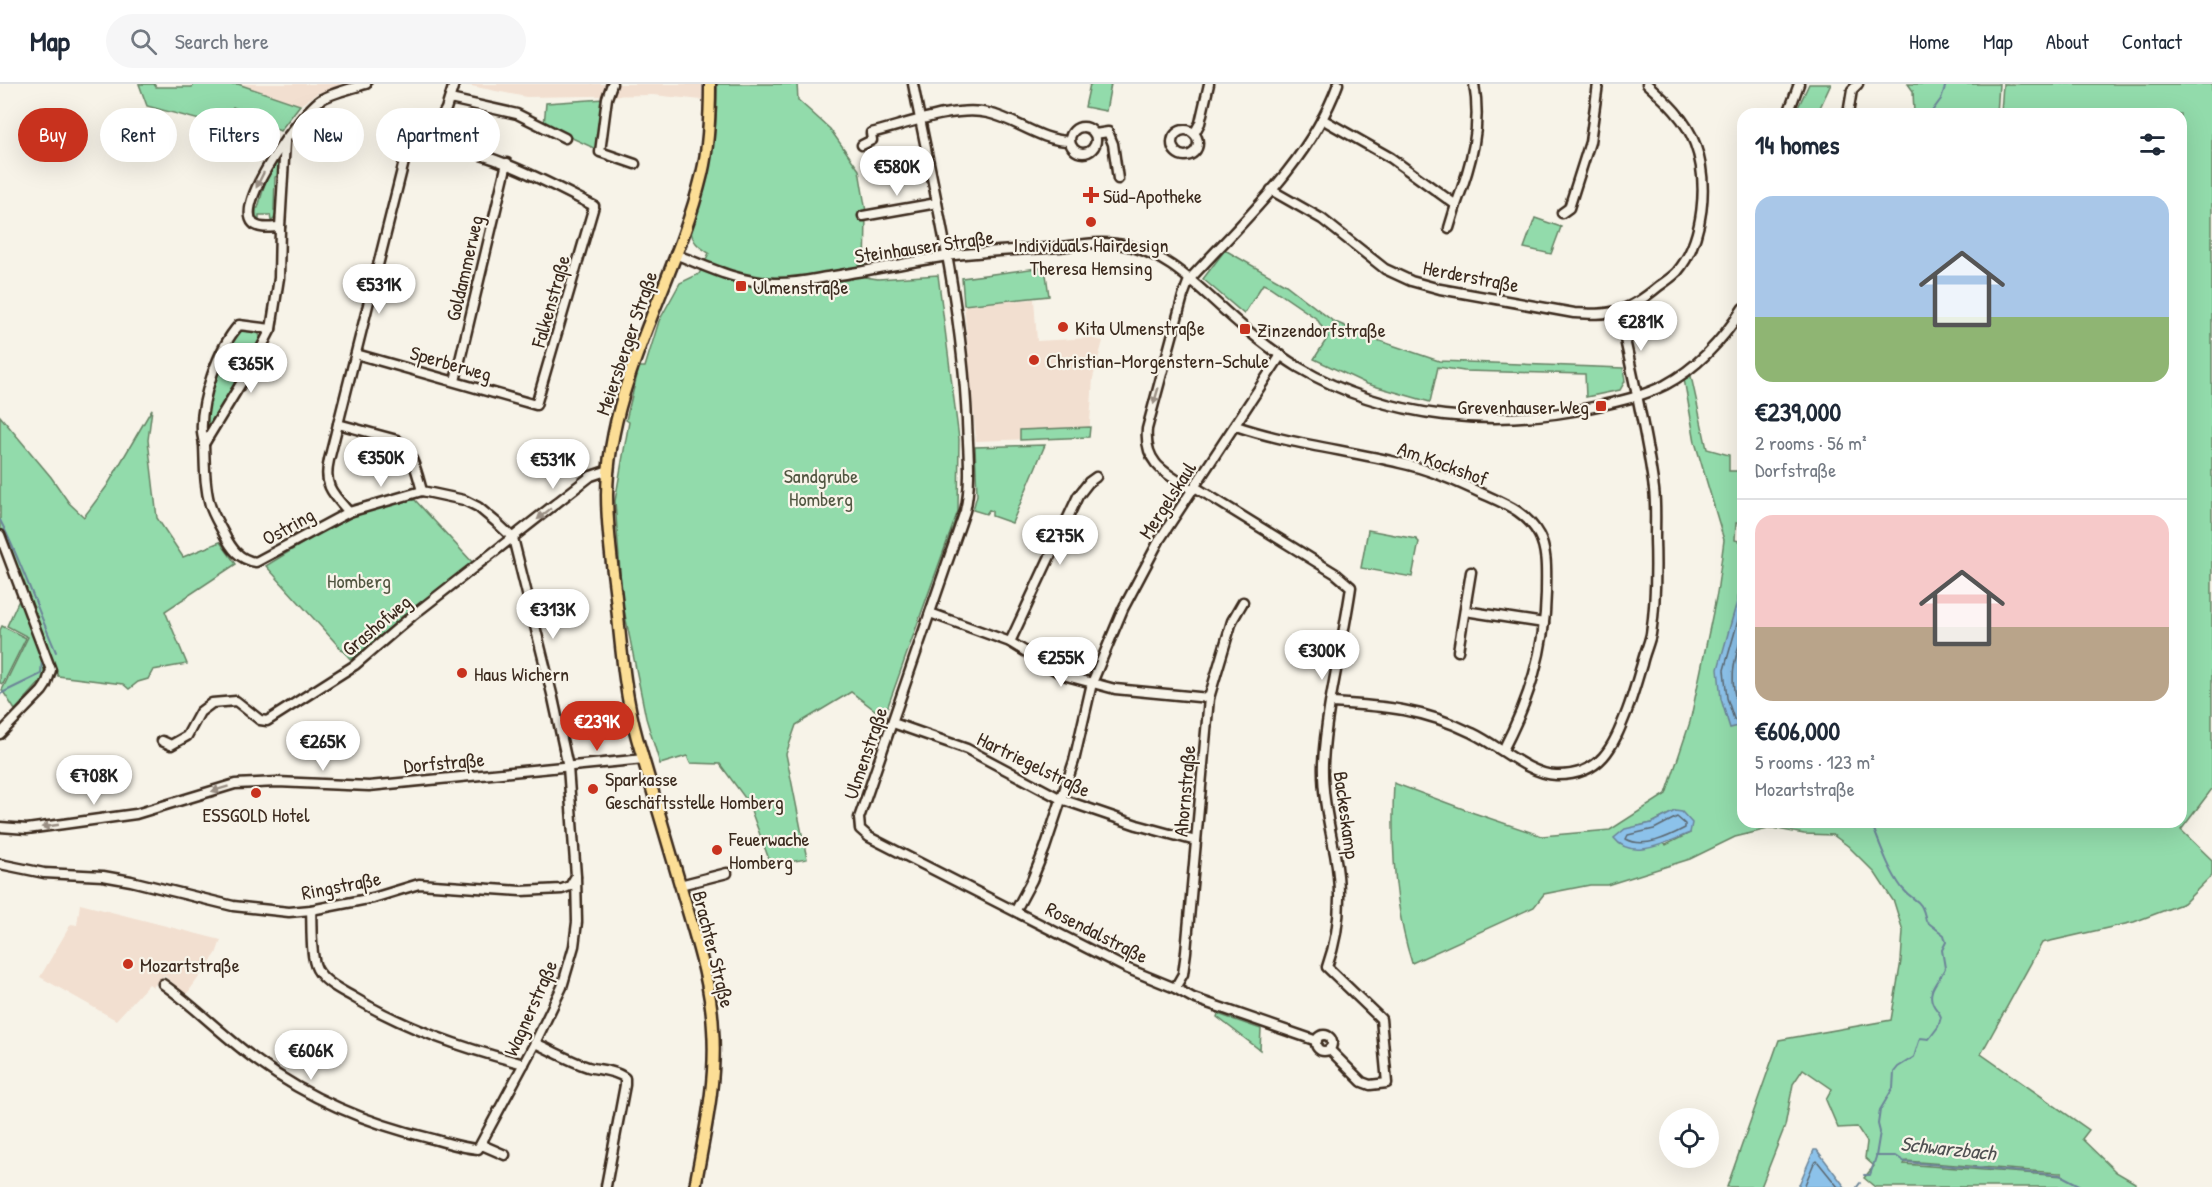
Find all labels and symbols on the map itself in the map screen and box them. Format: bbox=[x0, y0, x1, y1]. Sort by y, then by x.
pin: €580K bbox=[855, 146, 939, 197]
one-way arrow bbox=[256, 172, 265, 189]
place label: Süd-Apotheke bbox=[1103, 182, 1202, 209]
marker: Süd-Apotheke bbox=[1084, 188, 1098, 202]
street label: Goldammerweg bbox=[439, 212, 489, 323]
marker: Individuals Hairdesign Theresa Hemsing bbox=[1084, 215, 1098, 229]
street label: Steinhauser Straße bbox=[853, 223, 995, 269]
place label: Individuals Hairdesign Theresa Hemsing bbox=[1013, 231, 1169, 281]
street label: Falkenstraße bbox=[524, 252, 576, 351]
street label: Herderstraße bbox=[1421, 253, 1521, 299]
pin: €531K bbox=[337, 264, 421, 315]
street label: Meiersberger Straße bbox=[589, 267, 663, 419]
place label: Ulmenstraße bbox=[753, 273, 849, 300]
marker: Ulmenstraße bbox=[734, 279, 748, 293]
pin: €281K bbox=[1599, 301, 1683, 352]
place label: Kita Ulmenstraße bbox=[1075, 314, 1205, 341]
place label: Zinzendorfstraße bbox=[1257, 316, 1386, 343]
marker: Kita Ulmenstraße bbox=[1056, 320, 1070, 334]
marker: Zinzendorfstraße bbox=[1238, 322, 1252, 336]
street label: Sperberweg bbox=[407, 339, 495, 388]
pin: €365K bbox=[209, 343, 293, 394]
place label: Christian-Morgenstern-Schule bbox=[1046, 347, 1269, 374]
marker: Christian-Morgenstern-Schule bbox=[1027, 353, 1041, 367]
one-way arrow bbox=[1150, 387, 1160, 405]
place label: Grevenhauser Weg bbox=[1457, 393, 1589, 420]
marker: Grevenhauser Weg bbox=[1594, 399, 1608, 413]
street label: Am Kockshof bbox=[1394, 434, 1492, 492]
pin: €350K bbox=[339, 437, 423, 488]
pin: €531K bbox=[511, 439, 595, 490]
street label: Mergelskaul bbox=[1132, 456, 1202, 544]
park label: Sandgrube Homberg bbox=[784, 462, 858, 512]
street label: Ostring bbox=[257, 501, 319, 551]
one-way arrow bbox=[536, 508, 551, 520]
pin: €275K bbox=[1018, 515, 1102, 566]
park label: Homberg bbox=[327, 567, 391, 594]
street label: Grashofweg bbox=[336, 588, 416, 662]
pin: €313K bbox=[511, 589, 595, 640]
pin: €300K bbox=[1280, 630, 1364, 681]
pin: €255K bbox=[1019, 637, 1103, 688]
place label: Haus Wichern bbox=[474, 660, 569, 687]
marker: Haus Wichern bbox=[455, 666, 469, 680]
pin: €239K bbox=[555, 701, 639, 752]
street label: Ulmenstraße bbox=[837, 703, 893, 803]
pin: €265K bbox=[281, 721, 365, 772]
street label: Hartriegelstraße bbox=[973, 725, 1095, 803]
street label: Ahornstraße bbox=[1167, 744, 1201, 838]
street label: Dorfstraße bbox=[402, 745, 486, 779]
pin: €708K bbox=[52, 755, 136, 806]
place label: Sparkasse Geschäftsstelle Homberg bbox=[605, 765, 784, 815]
street label: Backeskamp bbox=[1328, 770, 1367, 861]
marker: Sparkasse Geschäftsstelle Homberg bbox=[586, 782, 600, 796]
one-way arrow bbox=[211, 785, 229, 794]
marker: ESSGOLD Hotel bbox=[249, 786, 263, 800]
place label: ESSGOLD Hotel bbox=[202, 801, 310, 828]
one-way arrow bbox=[40, 822, 59, 831]
place label: Feuerwache Homberg bbox=[728, 825, 809, 875]
marker: Feuerwache Homberg bbox=[710, 843, 724, 857]
street label: Ringstraße bbox=[299, 864, 383, 906]
street label: Brachter Straße bbox=[686, 888, 742, 1010]
street label: Rosendalstraße bbox=[1041, 895, 1153, 969]
place label: Mozartstraße bbox=[140, 951, 240, 978]
street label: Wagnerstraße bbox=[497, 956, 563, 1060]
marker: Mozartstraße bbox=[121, 957, 135, 971]
pin: €606K bbox=[269, 1030, 353, 1081]
water label: Schwarzbach bbox=[1899, 1129, 1998, 1168]

